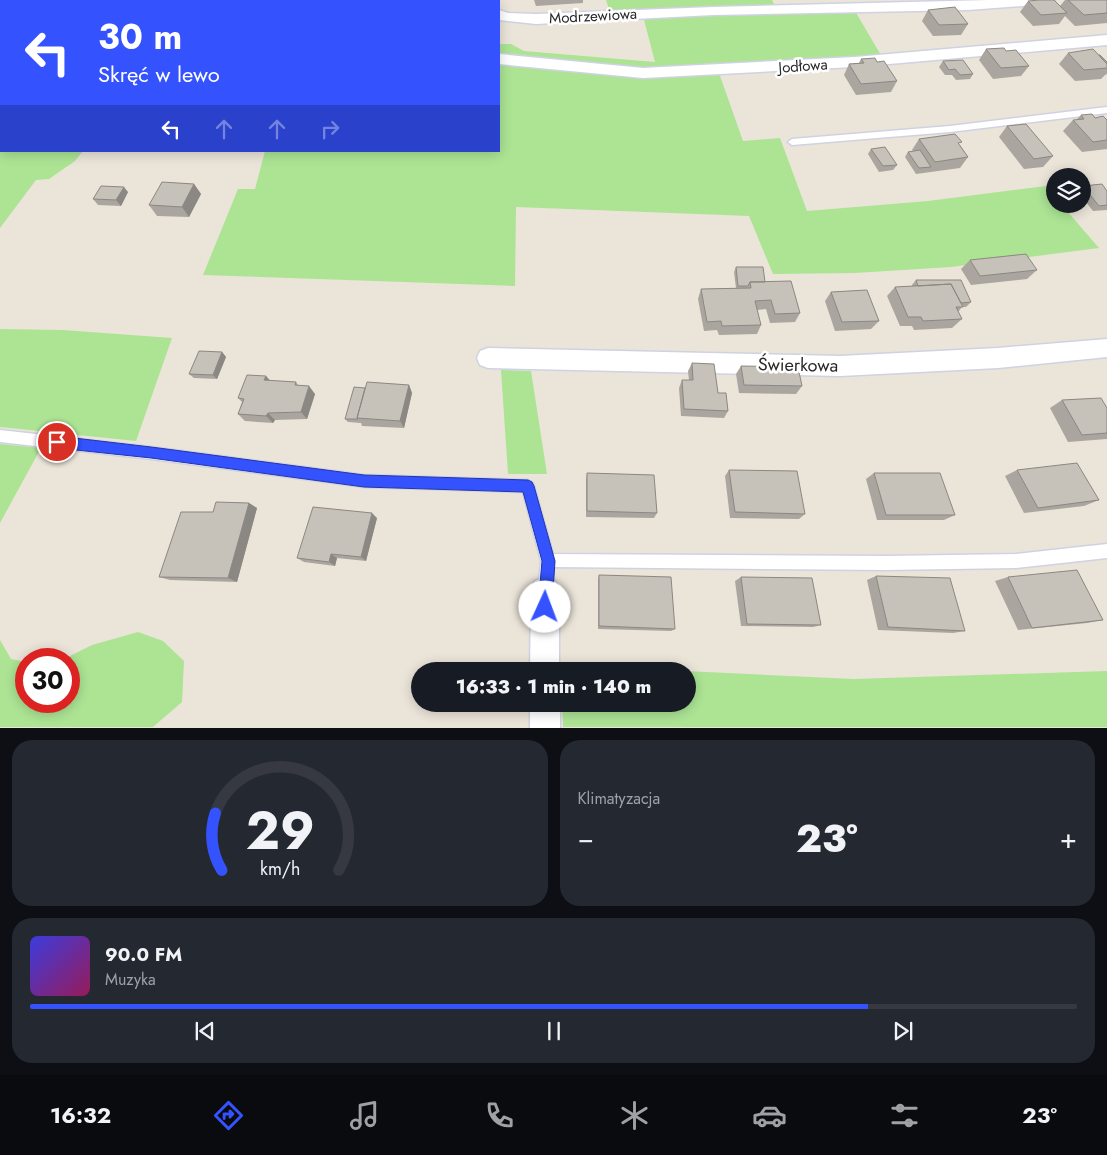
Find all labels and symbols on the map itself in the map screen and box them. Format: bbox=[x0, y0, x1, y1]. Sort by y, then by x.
street label: Modrzewiowa bbox=[548, 3, 638, 29]
street label: Jodłowa bbox=[776, 53, 828, 79]
street label: Świerkowa bbox=[758, 351, 838, 379]
pin bbox=[36, 421, 78, 463]
position arrow bbox=[518, 580, 570, 632]
speed limit sign: 30 bbox=[15, 648, 80, 713]

